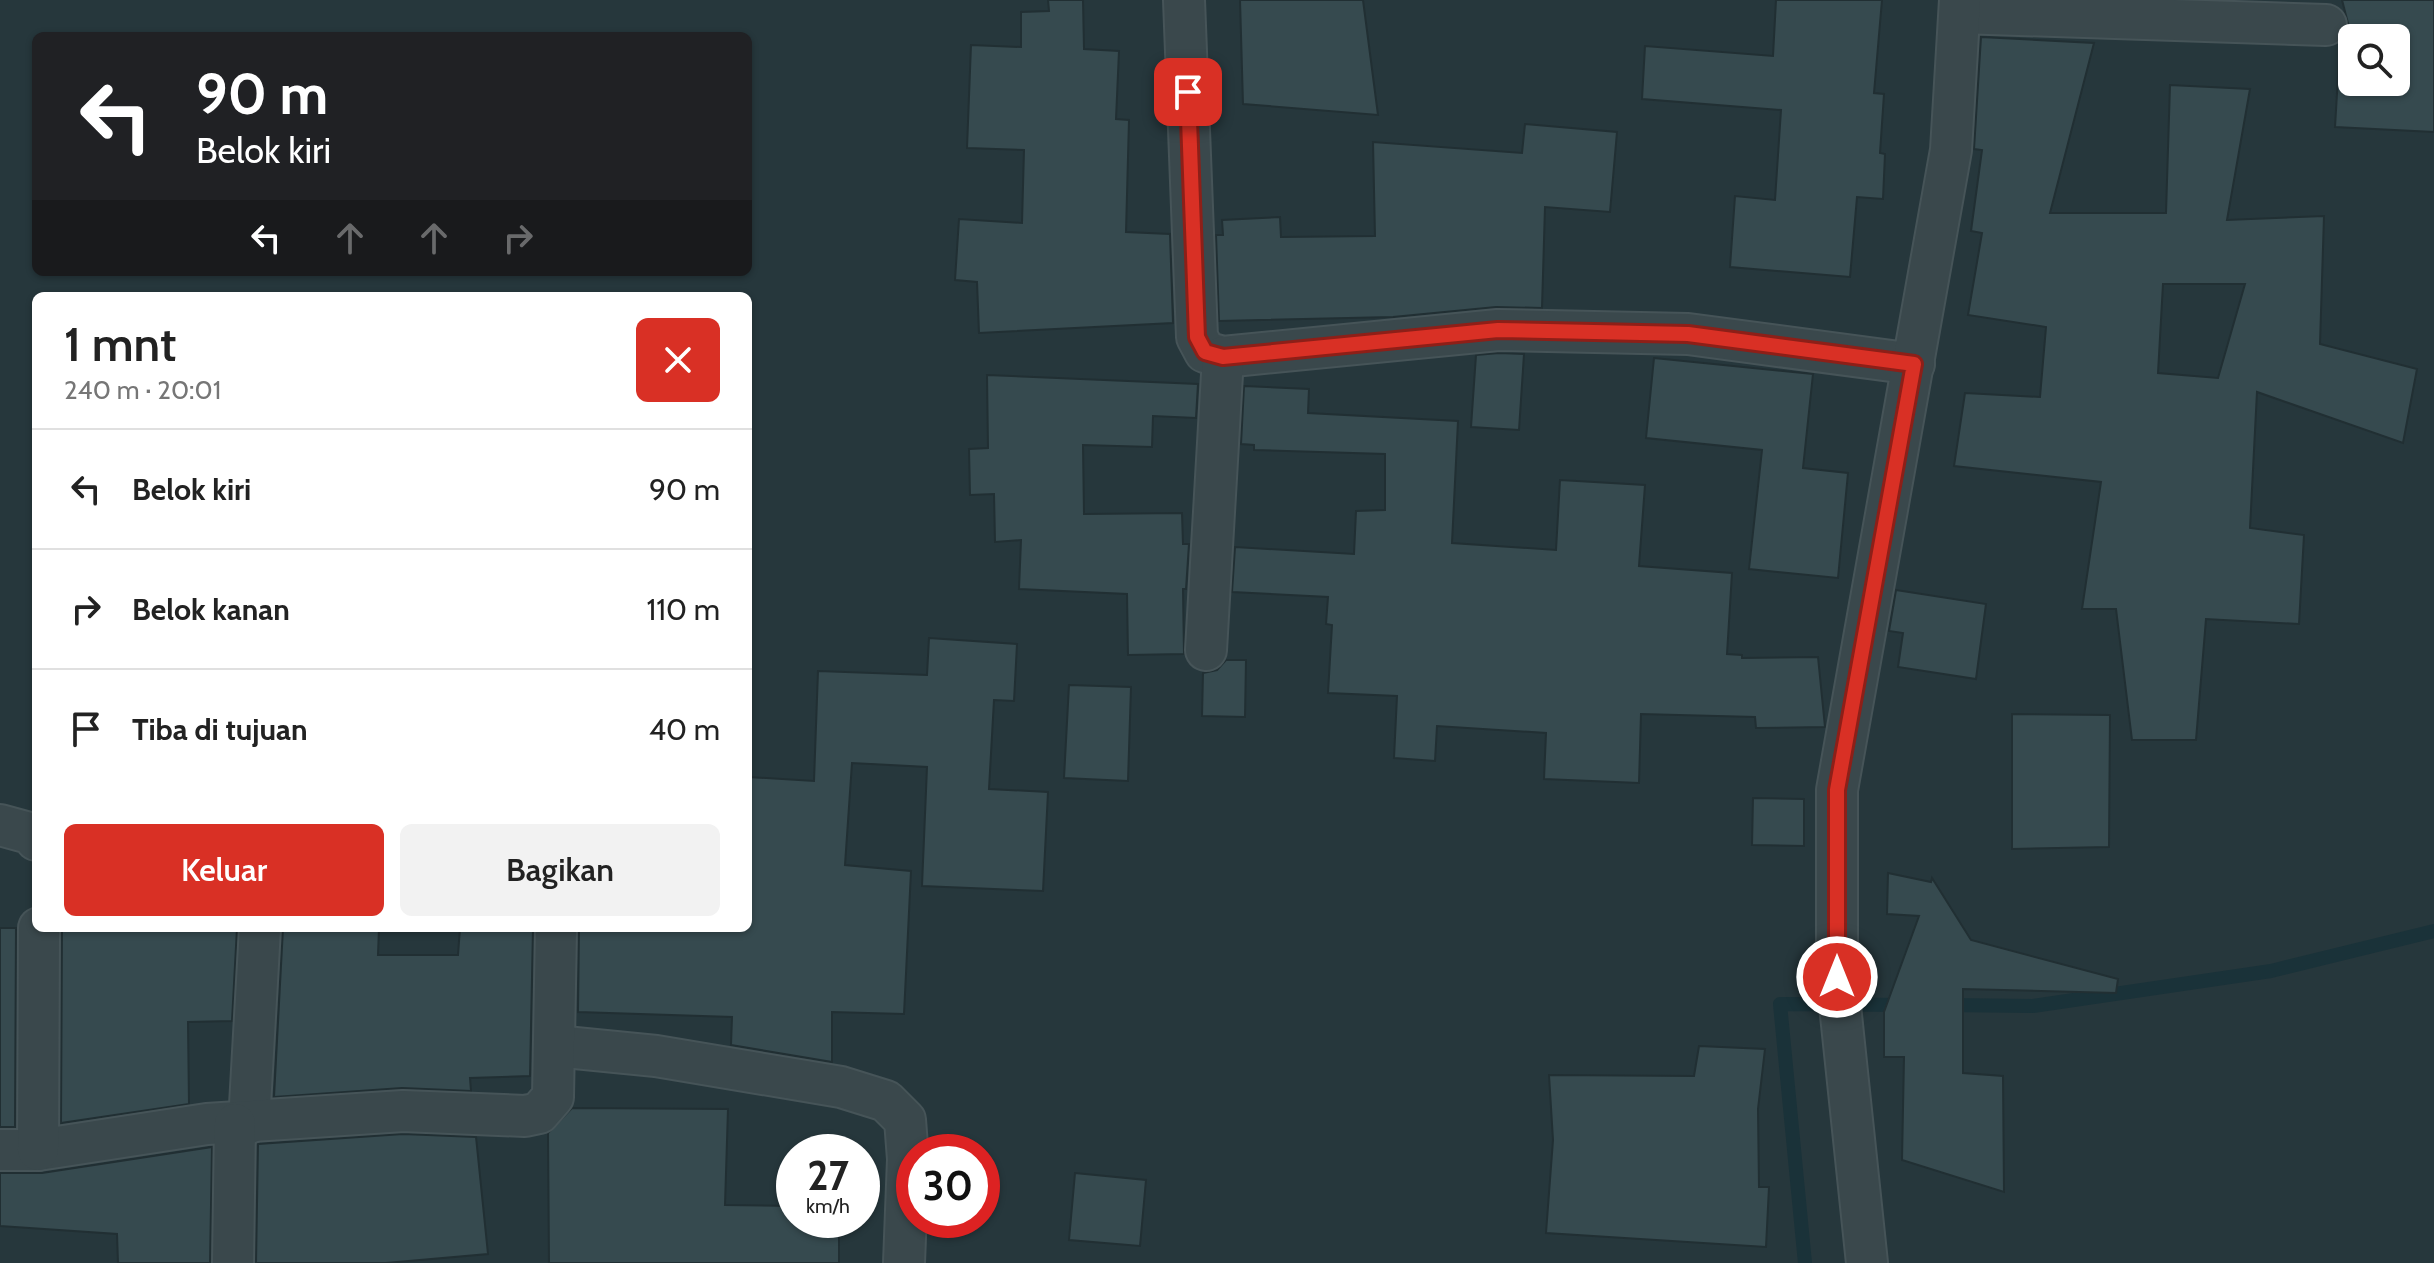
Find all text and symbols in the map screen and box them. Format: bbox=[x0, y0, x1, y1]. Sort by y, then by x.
map controls bbox=[2338, 24, 2410, 96]
button: search bbox=[2338, 24, 2410, 96]
pin bbox=[1154, 58, 1222, 126]
text: 90 m bbox=[196, 60, 328, 128]
icon: left bbox=[64, 64, 168, 168]
icon: arrive bbox=[1166, 70, 1210, 114]
text: Belok kiri bbox=[196, 128, 331, 172]
icon: left bbox=[244, 216, 288, 260]
icon: ahead bbox=[328, 216, 372, 260]
icon: ahead bbox=[412, 216, 456, 260]
icon: right bbox=[496, 216, 540, 260]
text: 1 mnt bbox=[64, 315, 176, 373]
button: close bbox=[636, 318, 720, 402]
text: 240 m · 20:01 bbox=[64, 374, 221, 406]
icon: left bbox=[64, 467, 108, 511]
text: Belok kiri bbox=[132, 471, 251, 508]
text: 90 m bbox=[649, 471, 720, 508]
icon: right bbox=[64, 587, 108, 631]
text: Belok kanan bbox=[132, 591, 290, 628]
text: 110 m bbox=[646, 591, 720, 628]
icon: arrive bbox=[64, 707, 108, 751]
text: Tiba di tujuan bbox=[132, 711, 308, 748]
text: 40 m bbox=[649, 711, 720, 748]
button: Keluar bbox=[64, 824, 384, 916]
button: Bagikan bbox=[400, 824, 720, 916]
position arrow bbox=[1795, 935, 1879, 1019]
speed limit sign: 30 bbox=[896, 1134, 1000, 1238]
text: 27 bbox=[807, 1151, 849, 1200]
text: km/h bbox=[806, 1194, 850, 1218]

